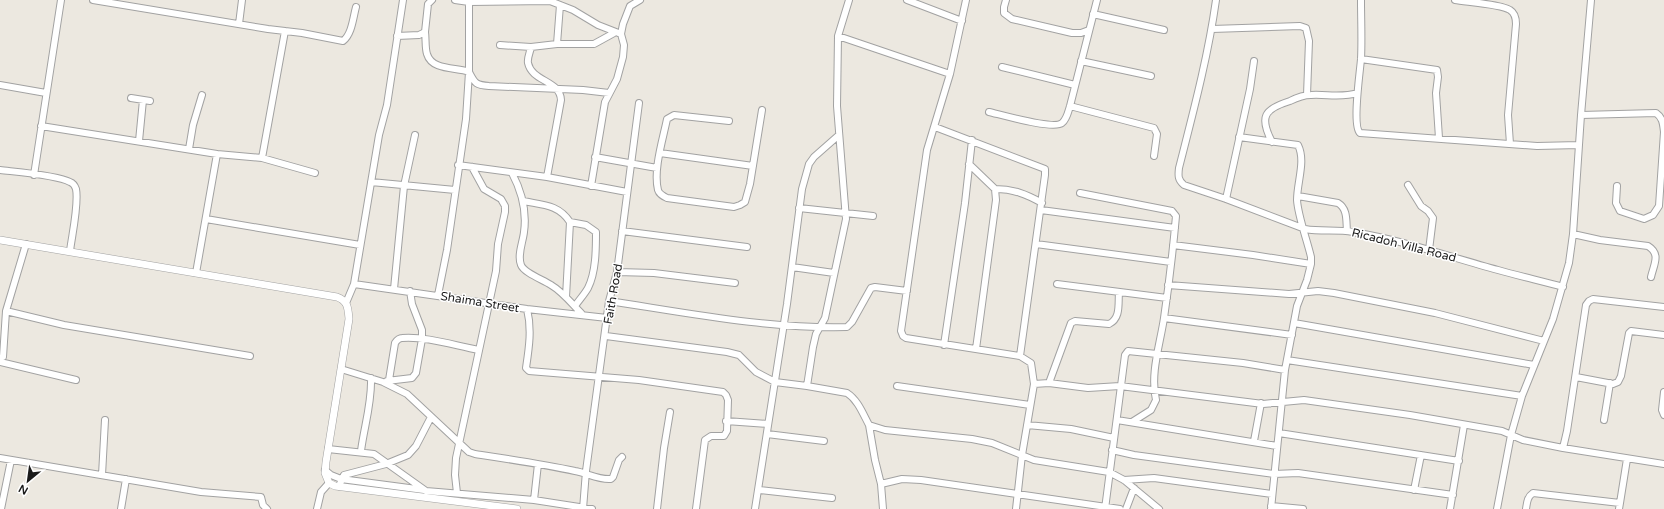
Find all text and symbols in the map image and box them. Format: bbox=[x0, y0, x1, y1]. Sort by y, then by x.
street label: Ricadoh Villa Road bbox=[1350, 225, 1458, 265]
street label: Faith Road bbox=[601, 263, 625, 325]
street label: Shaima Street bbox=[440, 289, 521, 315]
north arrow bbox=[8, 461, 48, 501]
text: N bbox=[16, 481, 30, 497]

